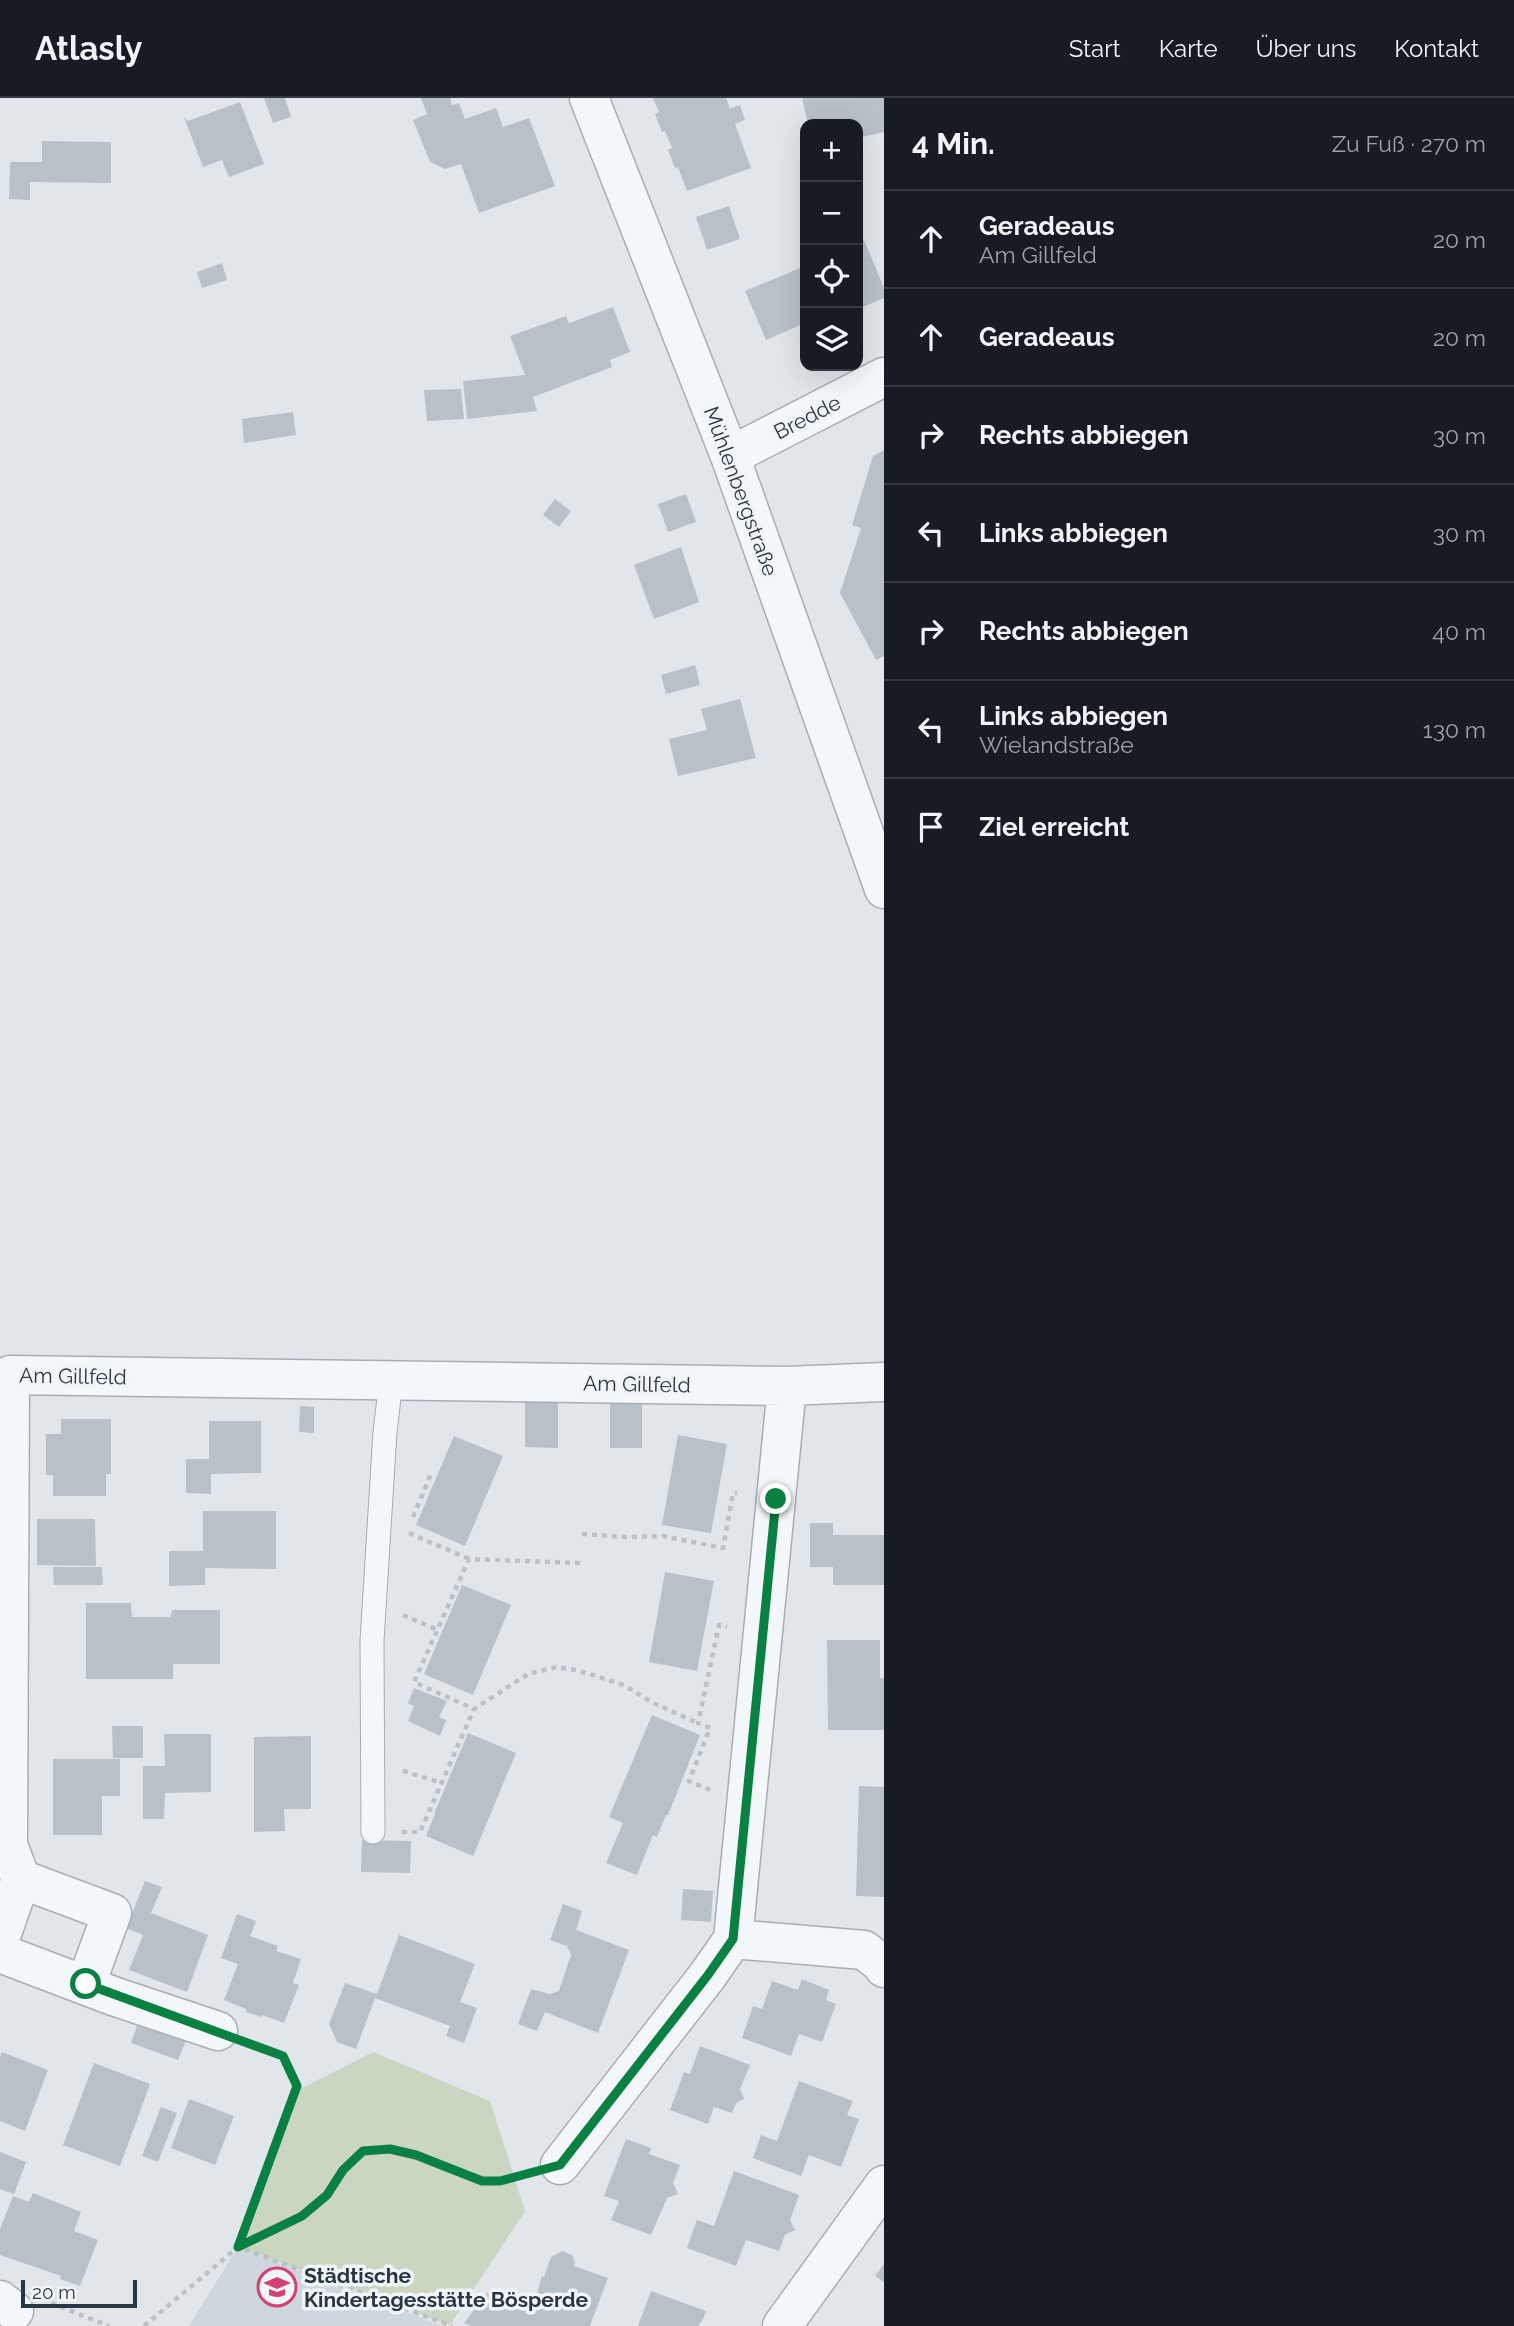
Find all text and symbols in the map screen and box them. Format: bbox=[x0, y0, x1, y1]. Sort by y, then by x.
text: Atlasly bbox=[35, 29, 142, 68]
text: Start bbox=[1069, 34, 1121, 63]
text: Karte bbox=[1159, 34, 1218, 63]
text: Über uns bbox=[1256, 34, 1356, 63]
text: Kontakt bbox=[1394, 34, 1479, 63]
map controls bbox=[800, 119, 863, 371]
button: + bbox=[800, 119, 863, 182]
text: 4 Min. bbox=[912, 126, 995, 161]
text: Zu Fuß · 270 m bbox=[1332, 130, 1486, 157]
button: − bbox=[800, 182, 863, 245]
text: Geradeaus bbox=[979, 211, 1115, 241]
icon: ahead bbox=[912, 220, 950, 258]
text: 20 m bbox=[1433, 226, 1486, 253]
text: Am Gillfeld bbox=[979, 241, 1097, 268]
button: locate bbox=[800, 245, 863, 308]
button: layers bbox=[800, 308, 863, 371]
icon: ahead bbox=[912, 318, 950, 356]
text: Geradeaus bbox=[979, 322, 1115, 352]
text: 20 m bbox=[1433, 324, 1486, 351]
street label: Bredde bbox=[769, 390, 845, 444]
street label: Mühlenbergstraße bbox=[699, 403, 783, 579]
icon: right bbox=[912, 416, 950, 454]
text: Rechts abbiegen bbox=[979, 420, 1189, 450]
text: 30 m bbox=[1433, 422, 1486, 449]
icon: left bbox=[912, 514, 950, 552]
text: Links abbiegen bbox=[979, 518, 1168, 548]
text: 30 m bbox=[1433, 520, 1486, 547]
icon: right bbox=[912, 612, 950, 650]
text: Rechts abbiegen bbox=[979, 616, 1189, 646]
text: 40 m bbox=[1432, 618, 1486, 645]
text: Links abbiegen bbox=[979, 701, 1168, 731]
icon: left bbox=[912, 710, 950, 748]
text: 130 m bbox=[1423, 716, 1486, 743]
text: Wielandstraße bbox=[979, 731, 1134, 758]
icon: arrive bbox=[912, 808, 950, 846]
text: Ziel erreicht bbox=[979, 812, 1129, 842]
street label: Am Gillfeld bbox=[19, 1363, 127, 1389]
street label: Am Gillfeld bbox=[583, 1371, 691, 1397]
route end bbox=[760, 1483, 791, 1514]
route start bbox=[70, 1968, 101, 1999]
place label: Städtische Kindertagesstätte Bösperde bbox=[304, 2263, 588, 2312]
school or university icon: Städtische Kindertagesstätte Bösperde bbox=[256, 2266, 298, 2308]
scale bar bbox=[21, 2277, 136, 2309]
text: 20 m bbox=[32, 2281, 76, 2303]

